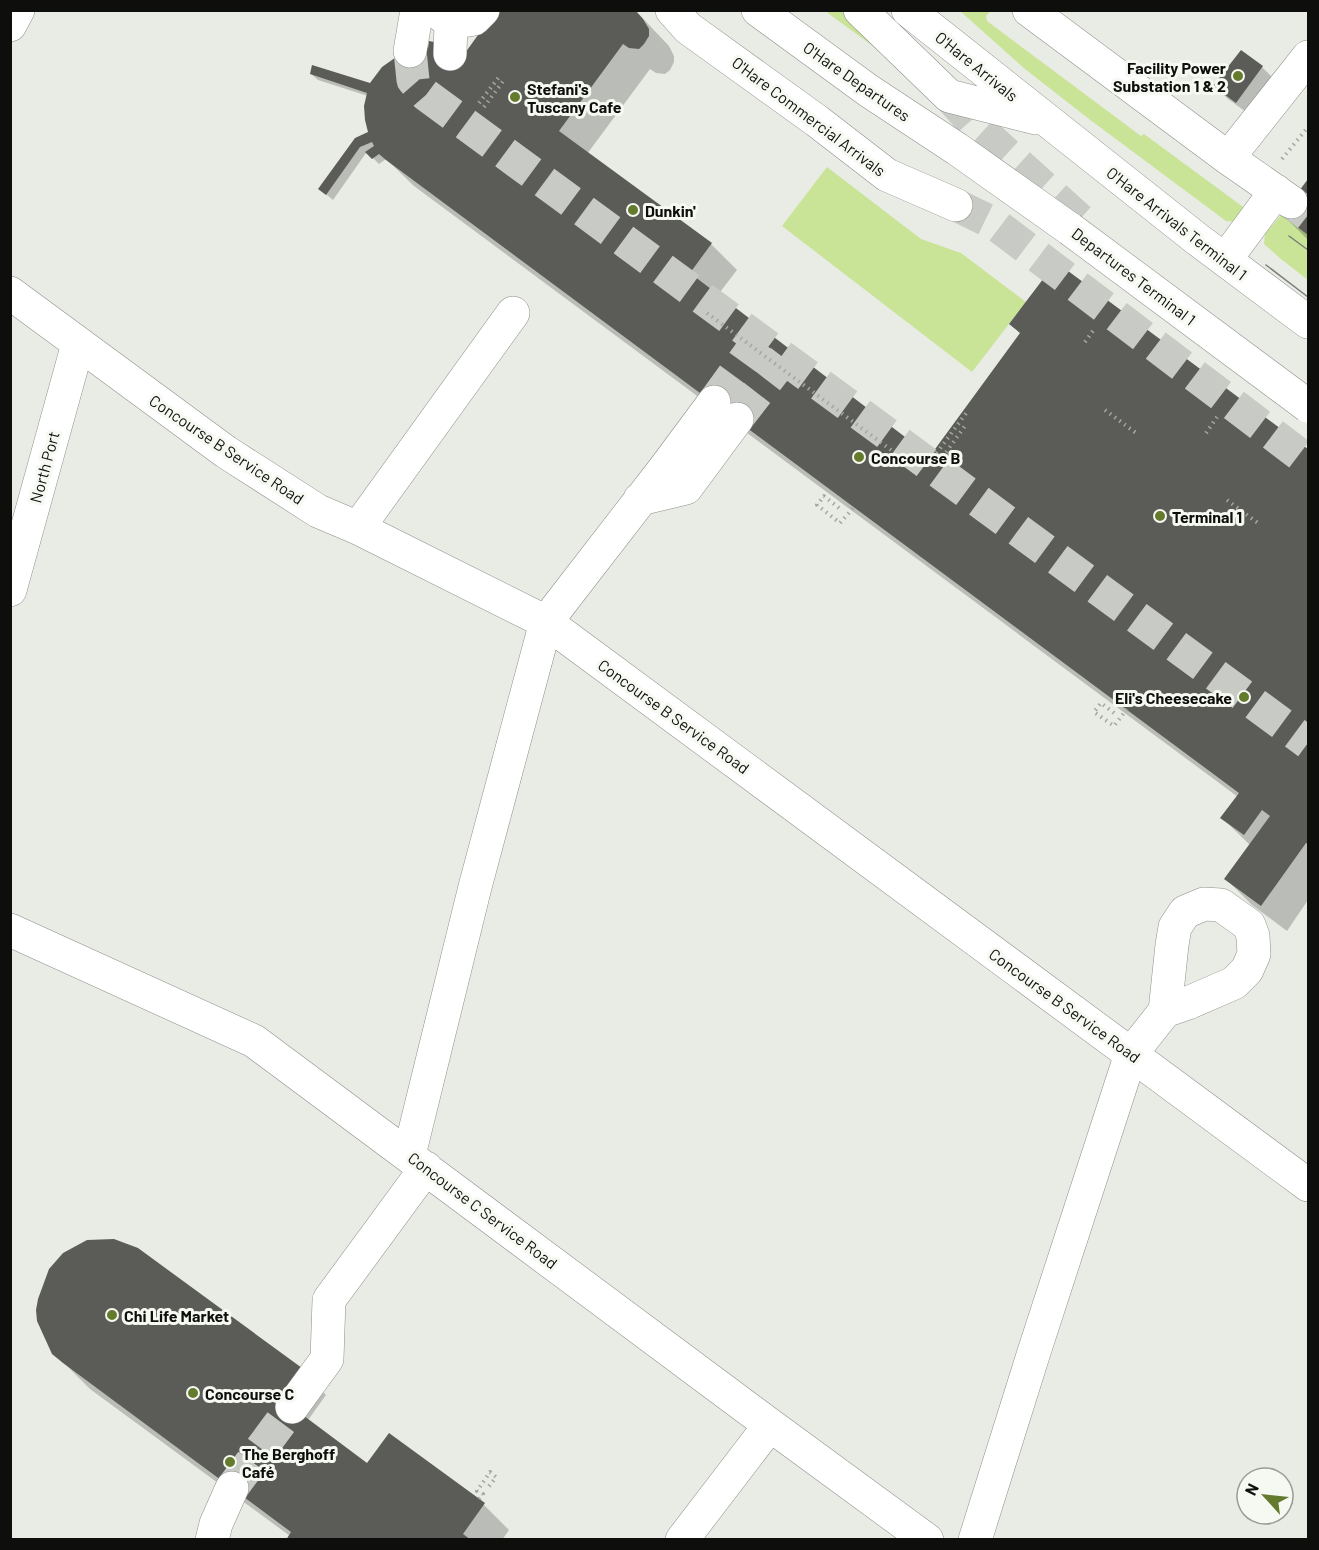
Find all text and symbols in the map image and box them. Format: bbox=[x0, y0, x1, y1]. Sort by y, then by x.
street label: O'Hare Arrivals bbox=[932, 27, 1022, 105]
street label: O'Hare Departures bbox=[800, 37, 914, 125]
street label: O'Hare Commercial Arrivals bbox=[729, 52, 889, 180]
place label: Facility Power Substation 1 & 2 bbox=[1113, 58, 1226, 95]
marker: Facility Power Substation 1 & 2 bbox=[1231, 69, 1245, 83]
place label: Stefani's Tuscany Cafe bbox=[527, 79, 622, 116]
marker: Stefani's Tuscany Cafe bbox=[508, 90, 522, 104]
street label: O'Hare Arrivals Terminal 1 bbox=[1103, 162, 1251, 284]
place label: Dunkin' bbox=[645, 201, 696, 220]
marker: Dunkin' bbox=[626, 203, 640, 217]
street label: Departures Terminal 1 bbox=[1068, 223, 1200, 329]
street label: Concourse B Service Road bbox=[146, 390, 308, 508]
street label: North Port bbox=[25, 429, 63, 505]
place label: Concourse B bbox=[871, 448, 960, 467]
marker: Concourse B bbox=[852, 450, 866, 464]
place label: Terminal 1 bbox=[1172, 507, 1242, 526]
marker: Terminal 1 bbox=[1153, 509, 1167, 523]
street label: Concourse B Service Road bbox=[595, 655, 753, 777]
place label: Eli's Cheesecake bbox=[1115, 688, 1232, 707]
marker: Eli's Cheesecake bbox=[1237, 690, 1251, 704]
street label: Concourse B Service Road bbox=[986, 944, 1144, 1066]
street label: Concourse C Service Road bbox=[405, 1148, 561, 1272]
place label: Chi Life Market bbox=[124, 1306, 229, 1325]
marker: Chi Life Market bbox=[105, 1308, 119, 1322]
place label: Concourse C bbox=[205, 1384, 294, 1403]
marker: Concourse C bbox=[186, 1386, 200, 1400]
place label: The Berghoff Café bbox=[242, 1444, 335, 1481]
marker: The Berghoff Café bbox=[223, 1455, 237, 1469]
north arrow bbox=[1235, 1466, 1295, 1526]
text: N bbox=[1240, 1480, 1262, 1498]

